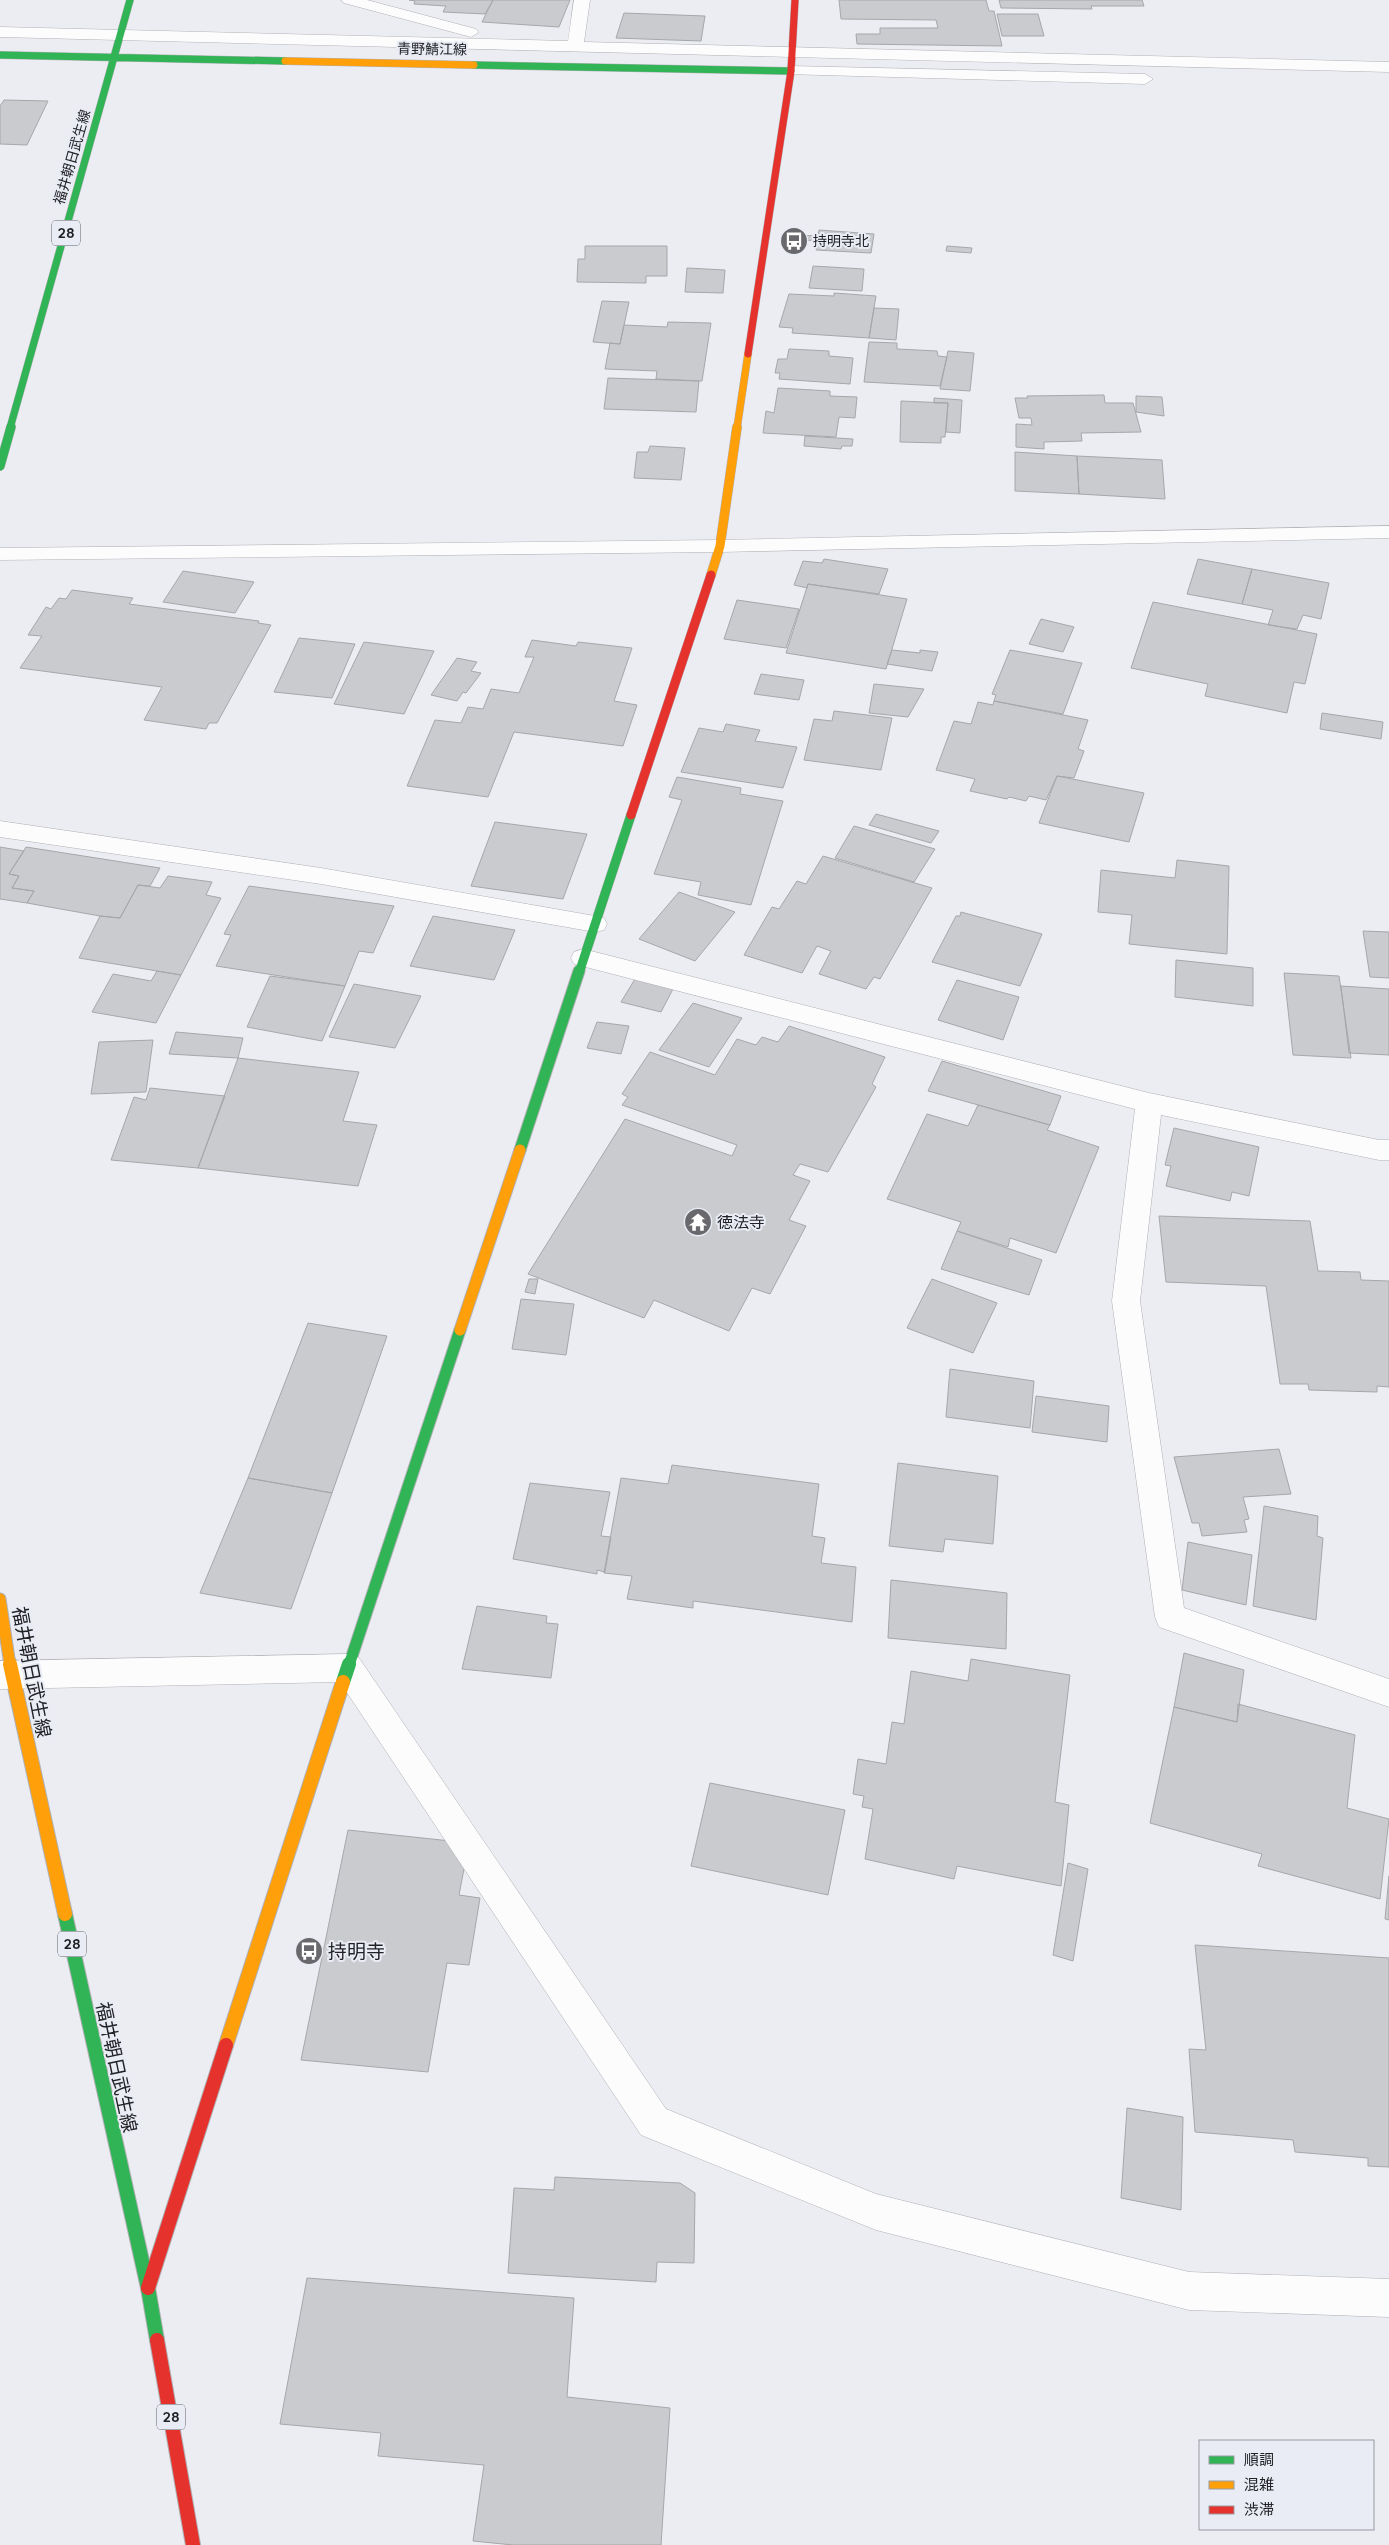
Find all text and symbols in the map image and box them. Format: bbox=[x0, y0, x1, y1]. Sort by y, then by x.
street label: 青野鯖江線 bbox=[397, 39, 467, 59]
street label: 福井朝日武生線 bbox=[50, 107, 94, 207]
road number: 28 bbox=[52, 220, 80, 246]
bus stop icon: 持明寺北 bbox=[779, 226, 809, 256]
place label: 持明寺北 bbox=[813, 232, 869, 250]
temple icon: 徳法寺 bbox=[683, 1207, 713, 1237]
place label: 徳法寺 bbox=[717, 1212, 765, 1232]
street label: 福井朝日武生線 bbox=[8, 1604, 56, 1740]
road number: 28 bbox=[58, 1932, 86, 1956]
bus stop icon: 持明寺 bbox=[294, 1936, 324, 1966]
place label: 持明寺 bbox=[328, 1939, 385, 1963]
street label: 福井朝日武生線 bbox=[91, 1999, 143, 2135]
road number: 28 bbox=[157, 2404, 185, 2430]
legend bbox=[1199, 2440, 1374, 2530]
text: 順調 bbox=[1244, 2450, 1274, 2469]
text: 混雑 bbox=[1244, 2475, 1274, 2494]
text: 渋滞 bbox=[1244, 2500, 1274, 2519]

